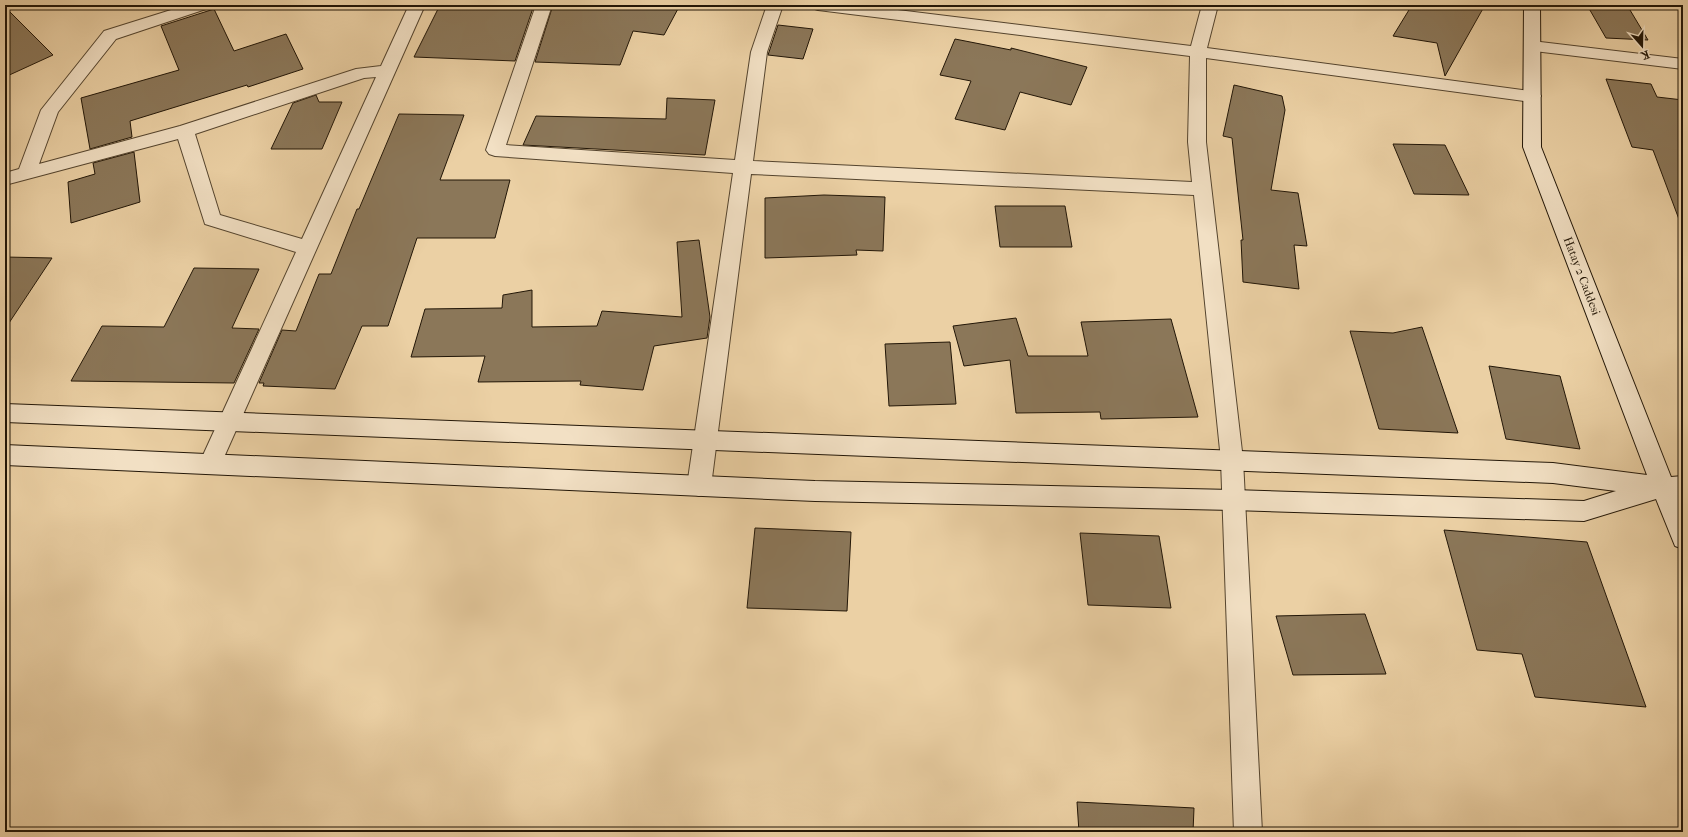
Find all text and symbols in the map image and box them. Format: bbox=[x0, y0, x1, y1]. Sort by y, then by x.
north arrow bbox=[1622, 26, 1662, 66]
text: K bbox=[1638, 47, 1651, 63]
street label: Hatay 2 Caddesi bbox=[1561, 235, 1604, 318]

